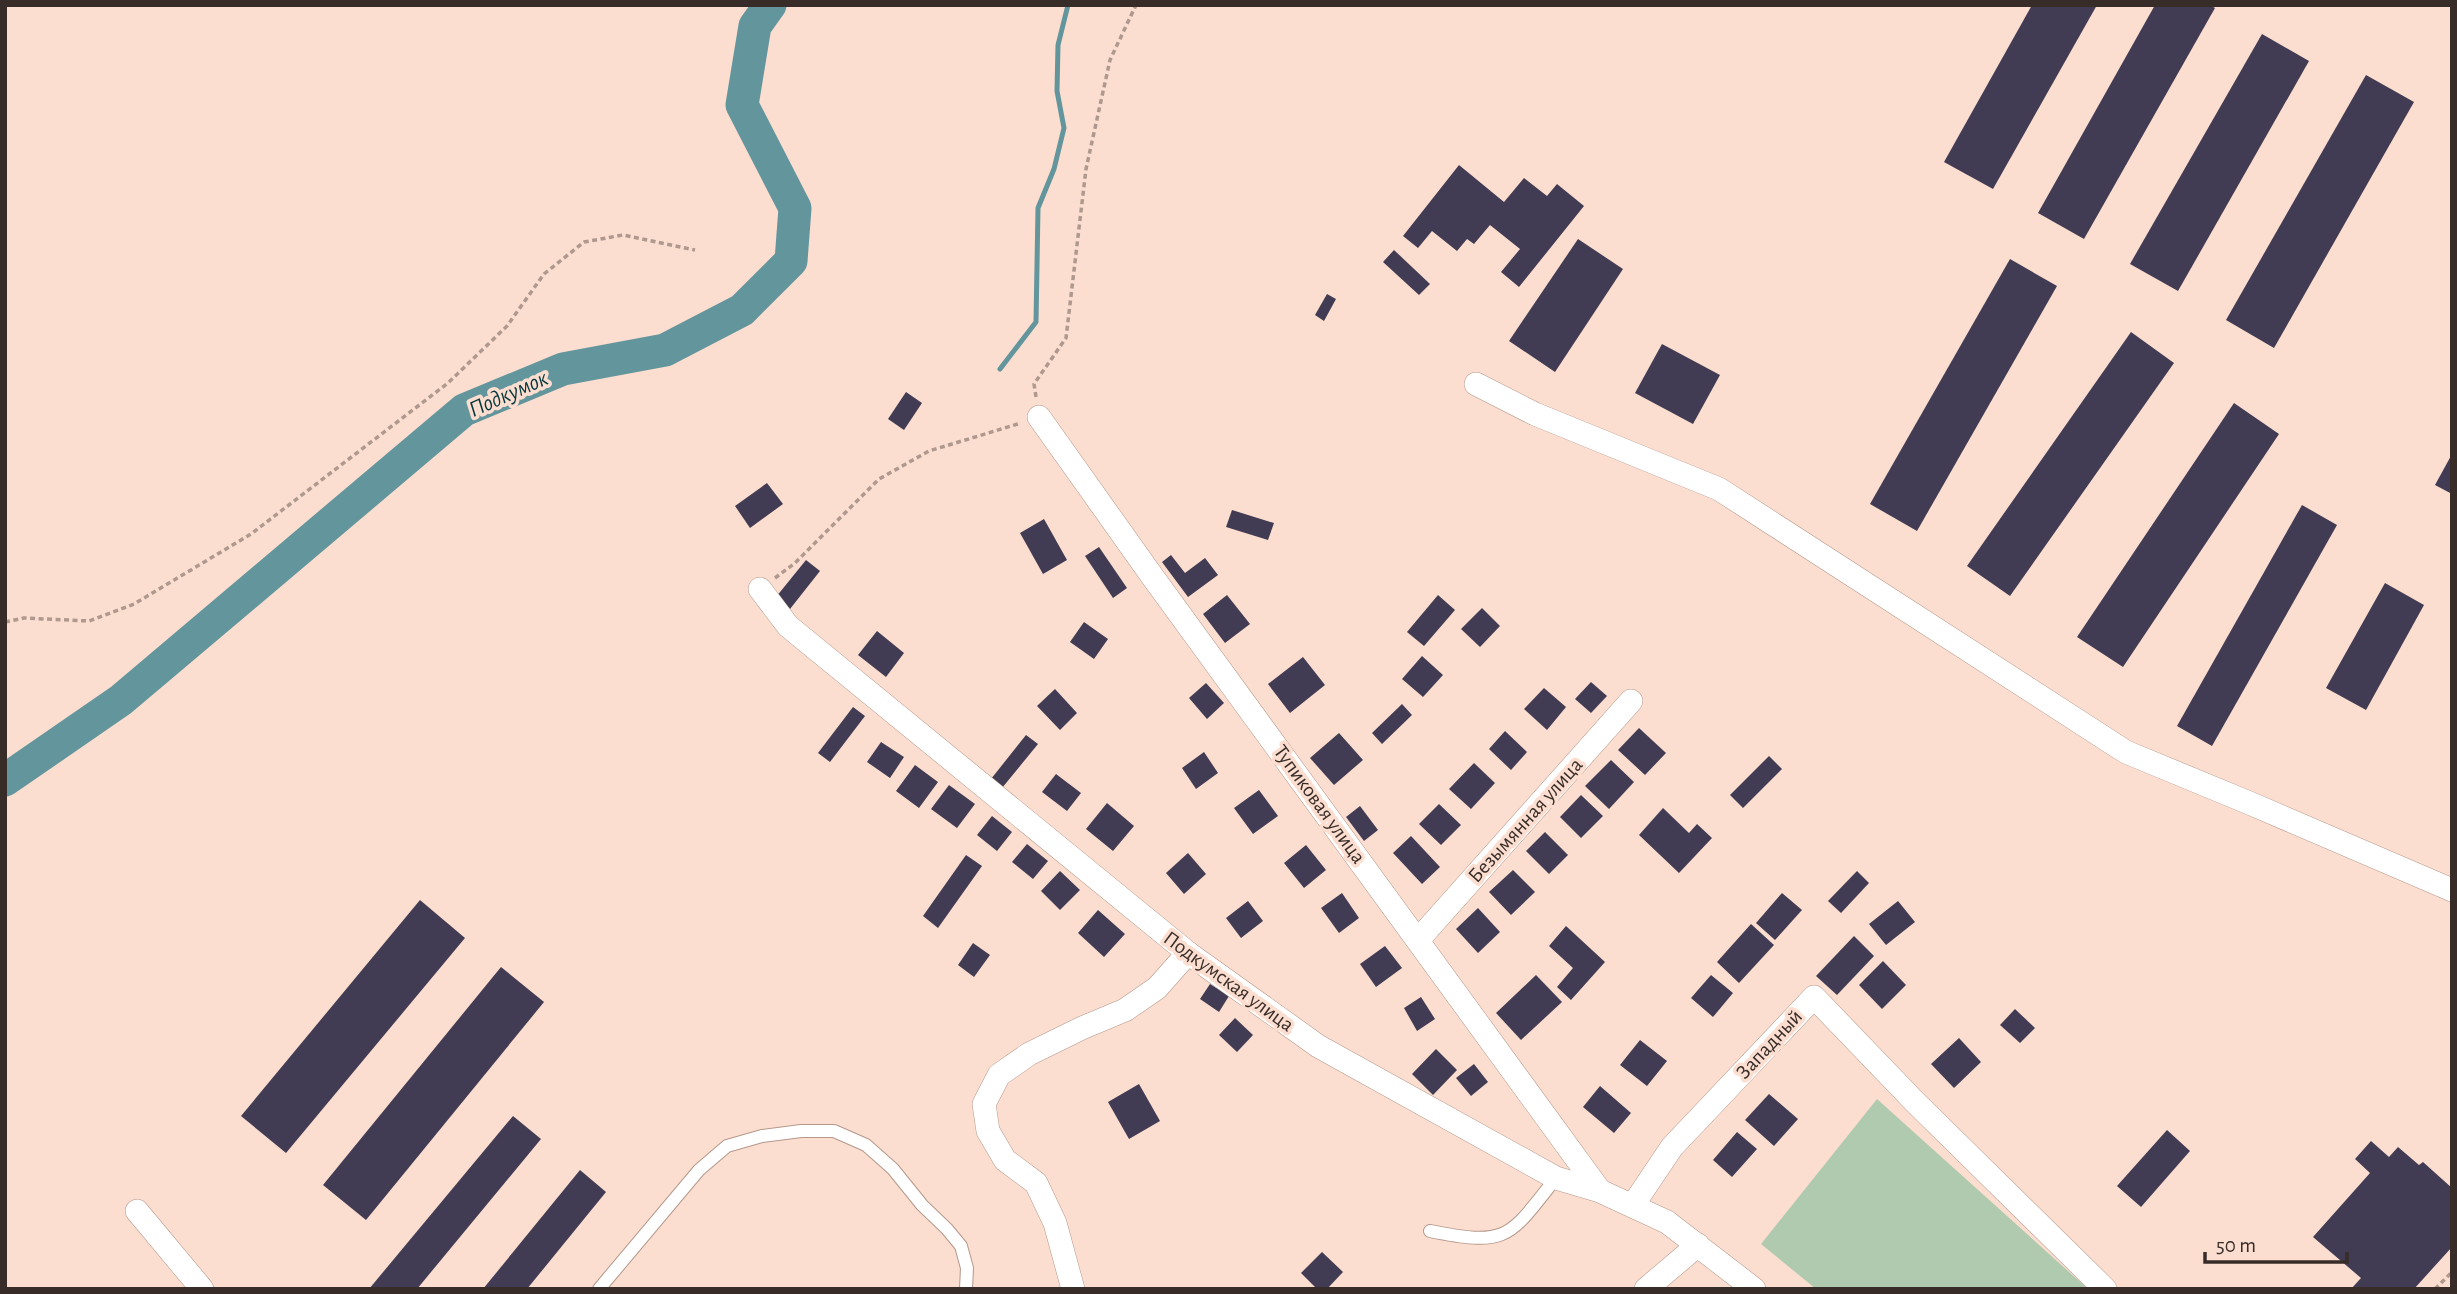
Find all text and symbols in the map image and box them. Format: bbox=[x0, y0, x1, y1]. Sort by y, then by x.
water label: Подкумок bbox=[466, 367, 552, 422]
street label: Тупиковая улица bbox=[1270, 741, 1370, 868]
street label: Безымянная улица bbox=[1464, 754, 1587, 887]
street label: Подкумская улица bbox=[1160, 927, 1298, 1036]
street label: Западный bbox=[1732, 1006, 1806, 1083]
scale bar bbox=[2205, 1220, 2347, 1264]
text: 50 m bbox=[2216, 1235, 2256, 1256]

